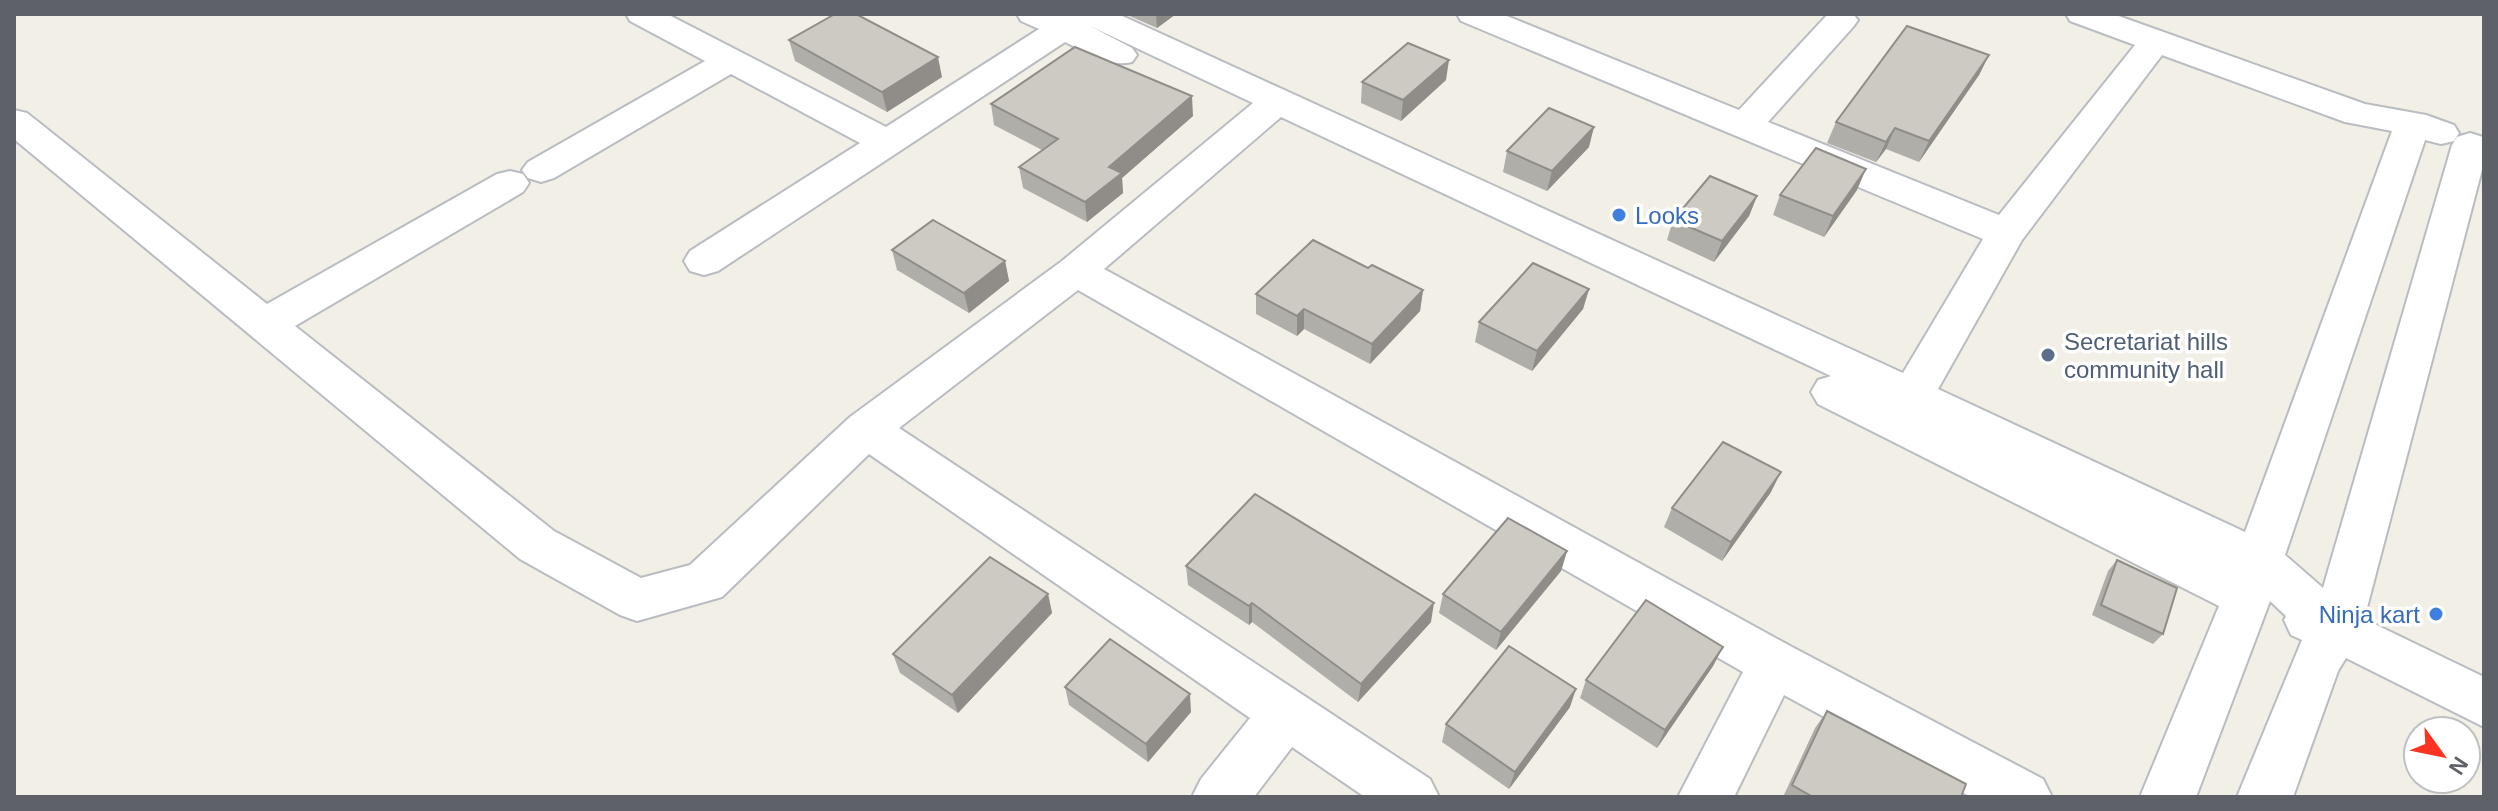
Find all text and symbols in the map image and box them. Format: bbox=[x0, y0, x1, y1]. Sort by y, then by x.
place label: Looks bbox=[1635, 202, 1699, 229]
marker: Looks bbox=[1610, 206, 1628, 224]
place label: Secretariat hills community hall bbox=[2064, 328, 2228, 383]
marker: Secretariat hills community hall bbox=[2039, 346, 2057, 364]
place label: Ninja kart bbox=[2319, 601, 2420, 628]
marker: Ninja kart bbox=[2427, 605, 2445, 623]
north arrow bbox=[2402, 715, 2482, 795]
text: N bbox=[2444, 752, 2473, 779]

